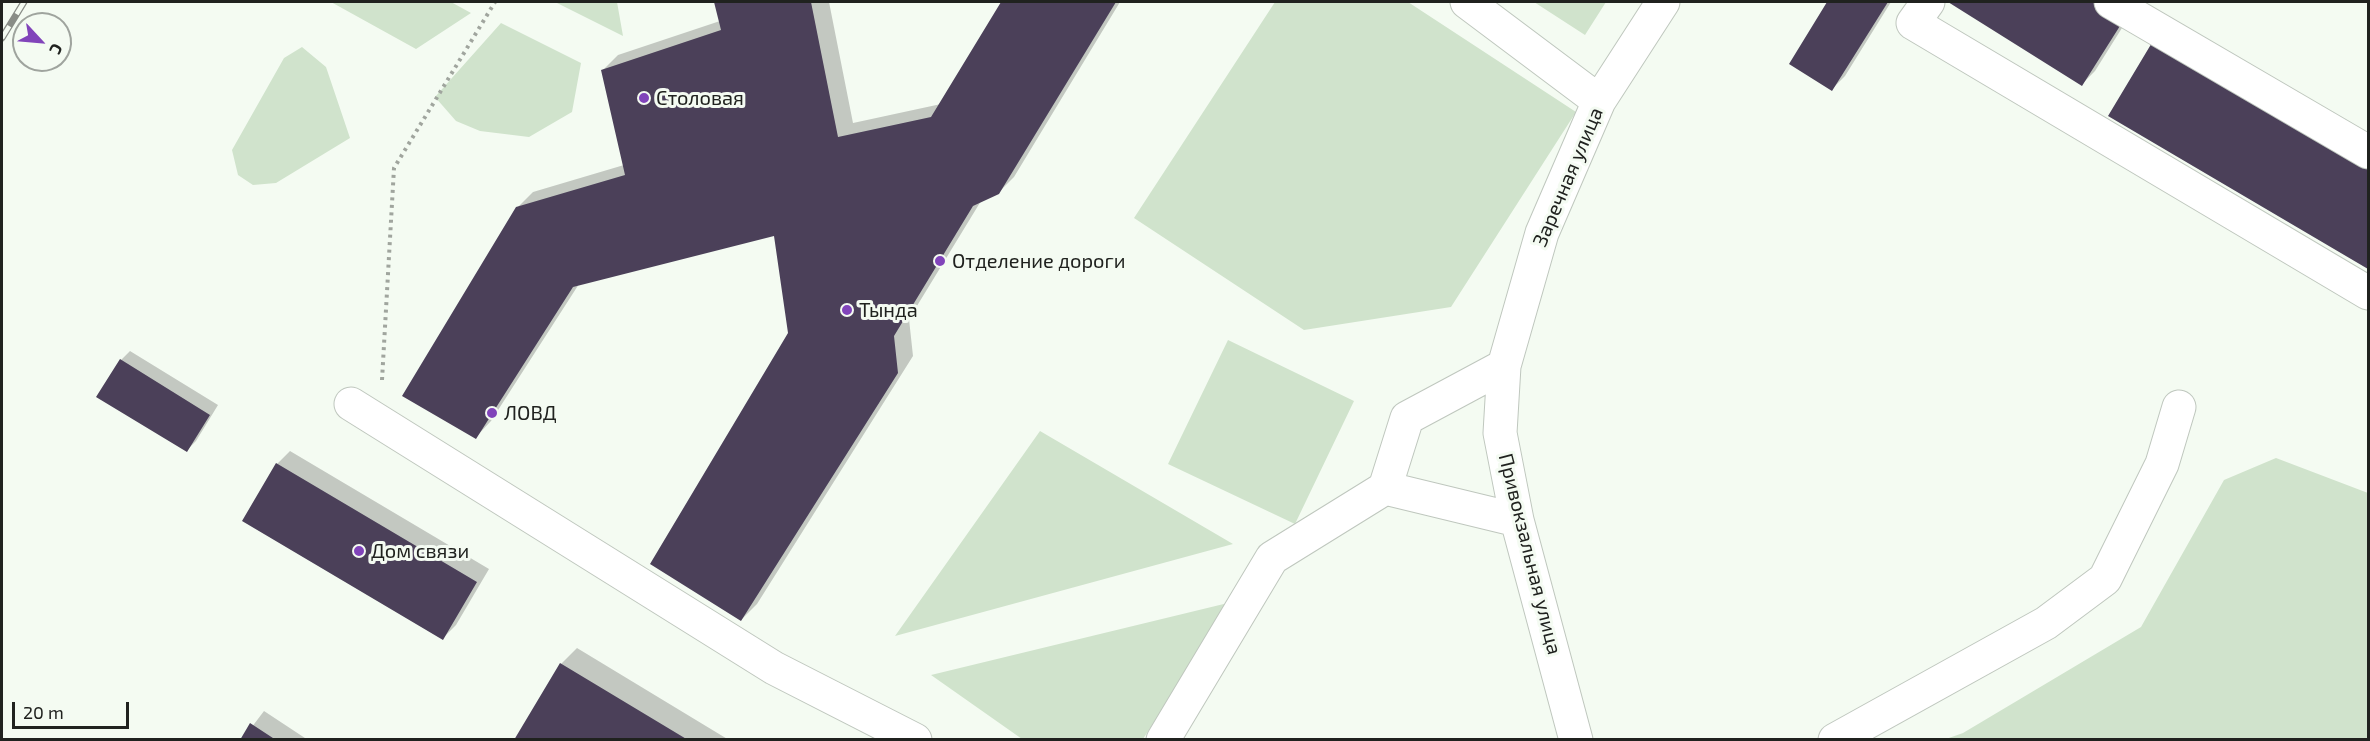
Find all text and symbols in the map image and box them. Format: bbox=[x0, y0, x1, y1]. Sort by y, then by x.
north arrow bbox=[12, 12, 72, 72]
text: С bbox=[46, 41, 67, 58]
place label: Столовая bbox=[656, 86, 744, 110]
marker: Столовая bbox=[637, 91, 651, 105]
street label: Заречная улица bbox=[1528, 104, 1608, 250]
place label: Отделение дороги bbox=[952, 249, 1125, 273]
marker: Отделение дороги bbox=[933, 254, 947, 268]
place label: Тында bbox=[859, 298, 918, 322]
marker: Тында bbox=[840, 303, 854, 317]
place label: ЛОВД bbox=[504, 401, 557, 425]
marker: ЛОВД bbox=[485, 406, 499, 420]
street label: Привокзальная улица bbox=[1493, 451, 1567, 657]
place label: Дом связи bbox=[371, 539, 469, 563]
marker: Дом связи bbox=[352, 544, 366, 558]
scale bar bbox=[15, 690, 132, 728]
text: 20 m bbox=[23, 701, 64, 723]

